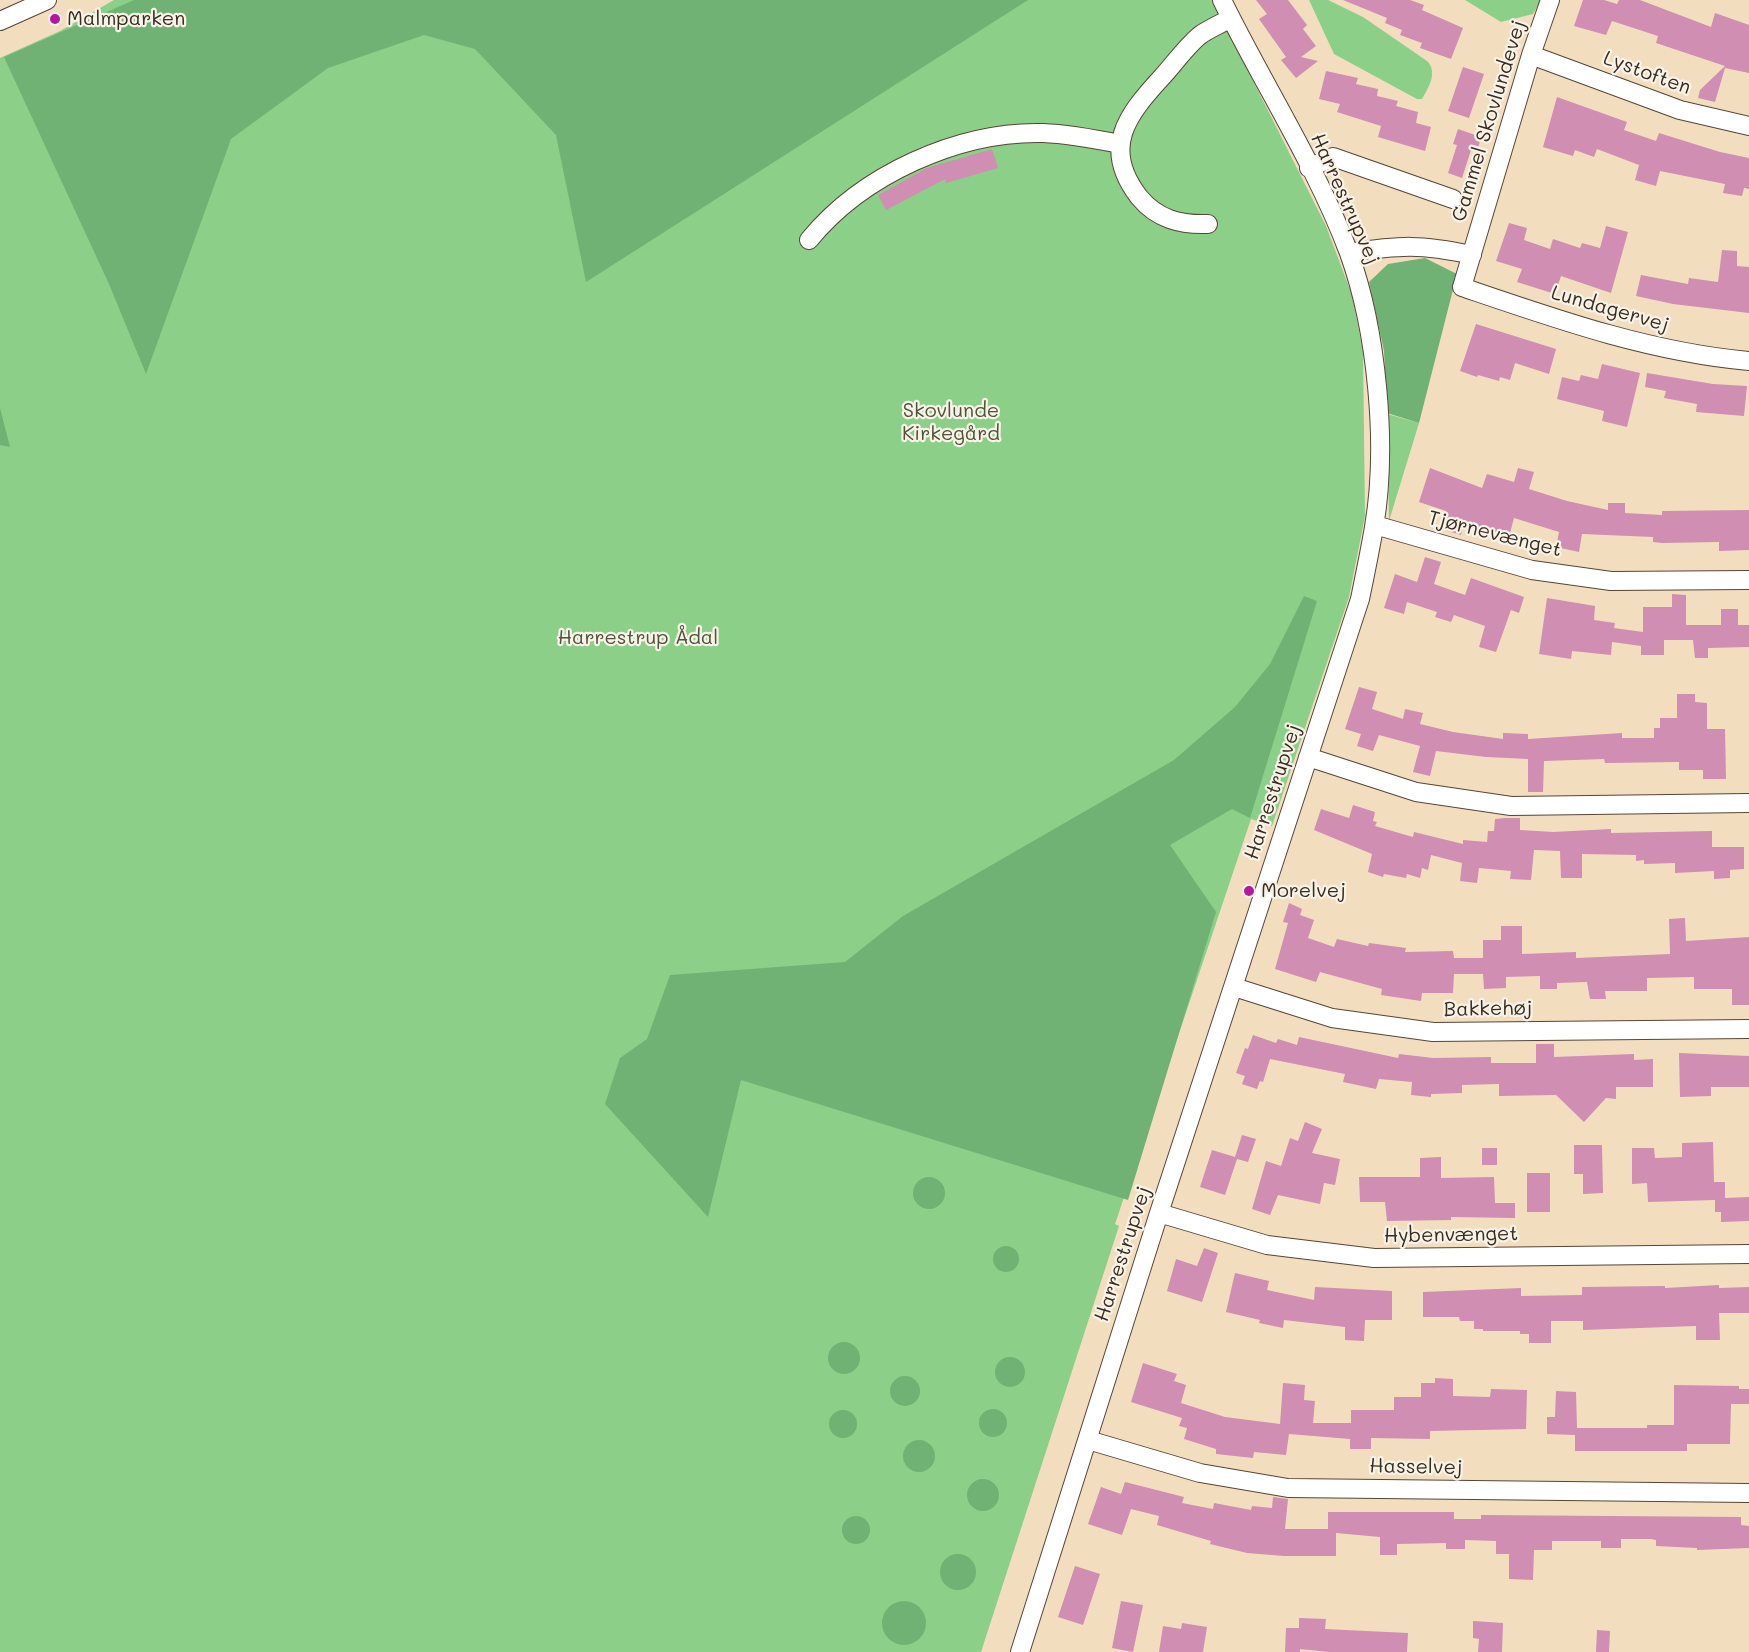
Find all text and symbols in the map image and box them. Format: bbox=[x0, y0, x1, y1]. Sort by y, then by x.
place label: Malmparken bbox=[67, 7, 185, 31]
marker: Malmparken bbox=[48, 12, 62, 26]
street label: Gammel Skovlundevej bbox=[1447, 18, 1531, 224]
street label: Lystoften bbox=[1600, 46, 1694, 100]
street label: Harrestrupvej bbox=[1305, 130, 1385, 268]
street label: Lundagervej bbox=[1548, 281, 1672, 337]
park label: Skovlunde Kirkegård bbox=[902, 399, 1000, 446]
street label: Tjørnevænget bbox=[1426, 506, 1564, 562]
park label: Harrestrup Ådal bbox=[558, 626, 718, 650]
street label: Harrestrupvej bbox=[1240, 721, 1306, 863]
place label: Morelvej bbox=[1261, 879, 1346, 903]
marker: Morelvej bbox=[1242, 884, 1256, 898]
street label: Bakkehøj bbox=[1444, 996, 1532, 1022]
street label: Harrestrupvej bbox=[1090, 1183, 1156, 1325]
street label: Hybenvænget bbox=[1384, 1222, 1518, 1248]
street label: Hasselvej bbox=[1369, 1454, 1463, 1480]

